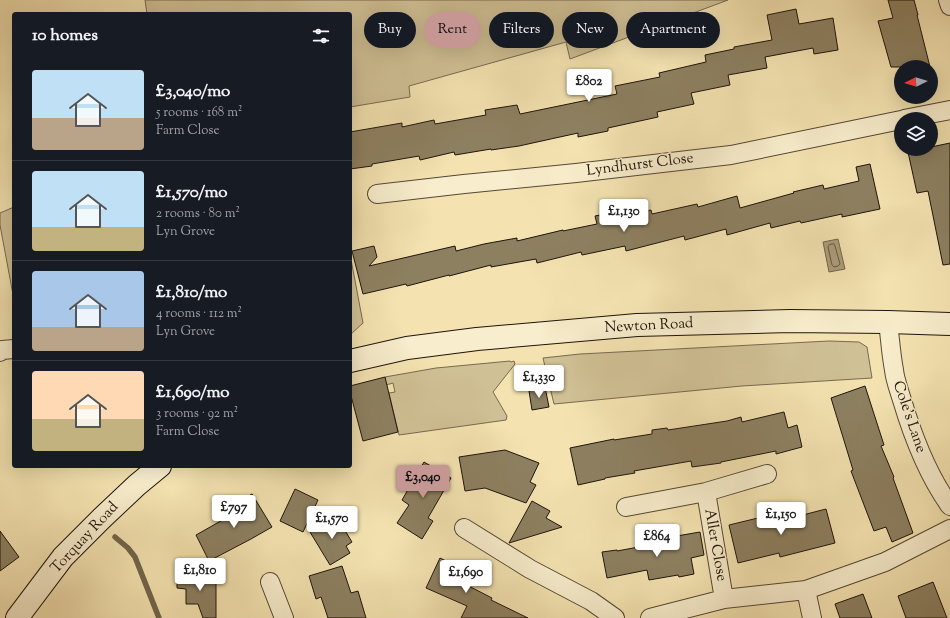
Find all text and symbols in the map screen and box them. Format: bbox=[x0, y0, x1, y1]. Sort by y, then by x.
chip: Buy bbox=[364, 12, 416, 48]
chip: Rent bbox=[424, 12, 481, 48]
chip: Filters bbox=[489, 12, 554, 48]
chip: New bbox=[562, 12, 618, 48]
chip: Apartment bbox=[626, 12, 720, 48]
text: 10 homes bbox=[32, 24, 98, 48]
icon: filters bbox=[310, 25, 332, 47]
north arrow bbox=[894, 60, 938, 104]
map controls bbox=[894, 60, 938, 156]
pin: £802 bbox=[565, 69, 613, 103]
text: £802 bbox=[576, 73, 602, 91]
text: £3,040/mo bbox=[156, 80, 230, 104]
icon: home bbox=[64, 86, 112, 134]
text: 5 rooms · 168 m² bbox=[156, 104, 242, 122]
button: layers bbox=[894, 112, 938, 156]
text: Farm Close bbox=[156, 122, 219, 140]
street label: Lyndhurst Close bbox=[585, 148, 695, 182]
text: £1,570/mo bbox=[156, 181, 228, 205]
icon: home bbox=[64, 187, 112, 235]
pin: £1,130 bbox=[591, 199, 657, 233]
text: £1,130 bbox=[608, 203, 640, 221]
text: 2 rooms · 80 m² bbox=[156, 205, 240, 223]
text: Lyn Grove bbox=[156, 223, 215, 241]
text: £1,810/mo bbox=[156, 281, 227, 305]
icon: home bbox=[64, 287, 112, 335]
text: 4 rooms · 112 m² bbox=[156, 305, 242, 323]
street label: Newton Road bbox=[604, 313, 694, 339]
text: Lyn Grove bbox=[156, 323, 215, 341]
pin: £1,330 bbox=[506, 365, 572, 399]
text: £1,330 bbox=[523, 369, 555, 387]
street label: Cole's Lane bbox=[887, 378, 931, 456]
text: £1,690/mo bbox=[156, 381, 230, 405]
icon: home bbox=[64, 387, 112, 435]
text: 3 rooms · 92 m² bbox=[156, 405, 238, 423]
text: Farm Close bbox=[156, 423, 219, 441]
pin: £3,040 bbox=[390, 465, 456, 499]
text: £3,040 bbox=[406, 469, 440, 487]
pin: £797 bbox=[210, 495, 258, 529]
street label: Torquay Road bbox=[46, 497, 124, 578]
text: £797 bbox=[221, 499, 247, 517]
pin: £1,150 bbox=[748, 502, 814, 536]
pin: £1,570 bbox=[299, 506, 365, 540]
text: £1,150 bbox=[766, 506, 796, 524]
street label: Aller Close bbox=[698, 507, 732, 583]
text: £1,570 bbox=[316, 510, 348, 528]
pin: £864 bbox=[633, 524, 681, 558]
text: £864 bbox=[644, 528, 670, 546]
pin: £1,810 bbox=[167, 558, 233, 592]
pin: £1,690 bbox=[433, 560, 499, 594]
text: £1,810 bbox=[184, 562, 216, 580]
text: £1,690 bbox=[449, 564, 483, 582]

